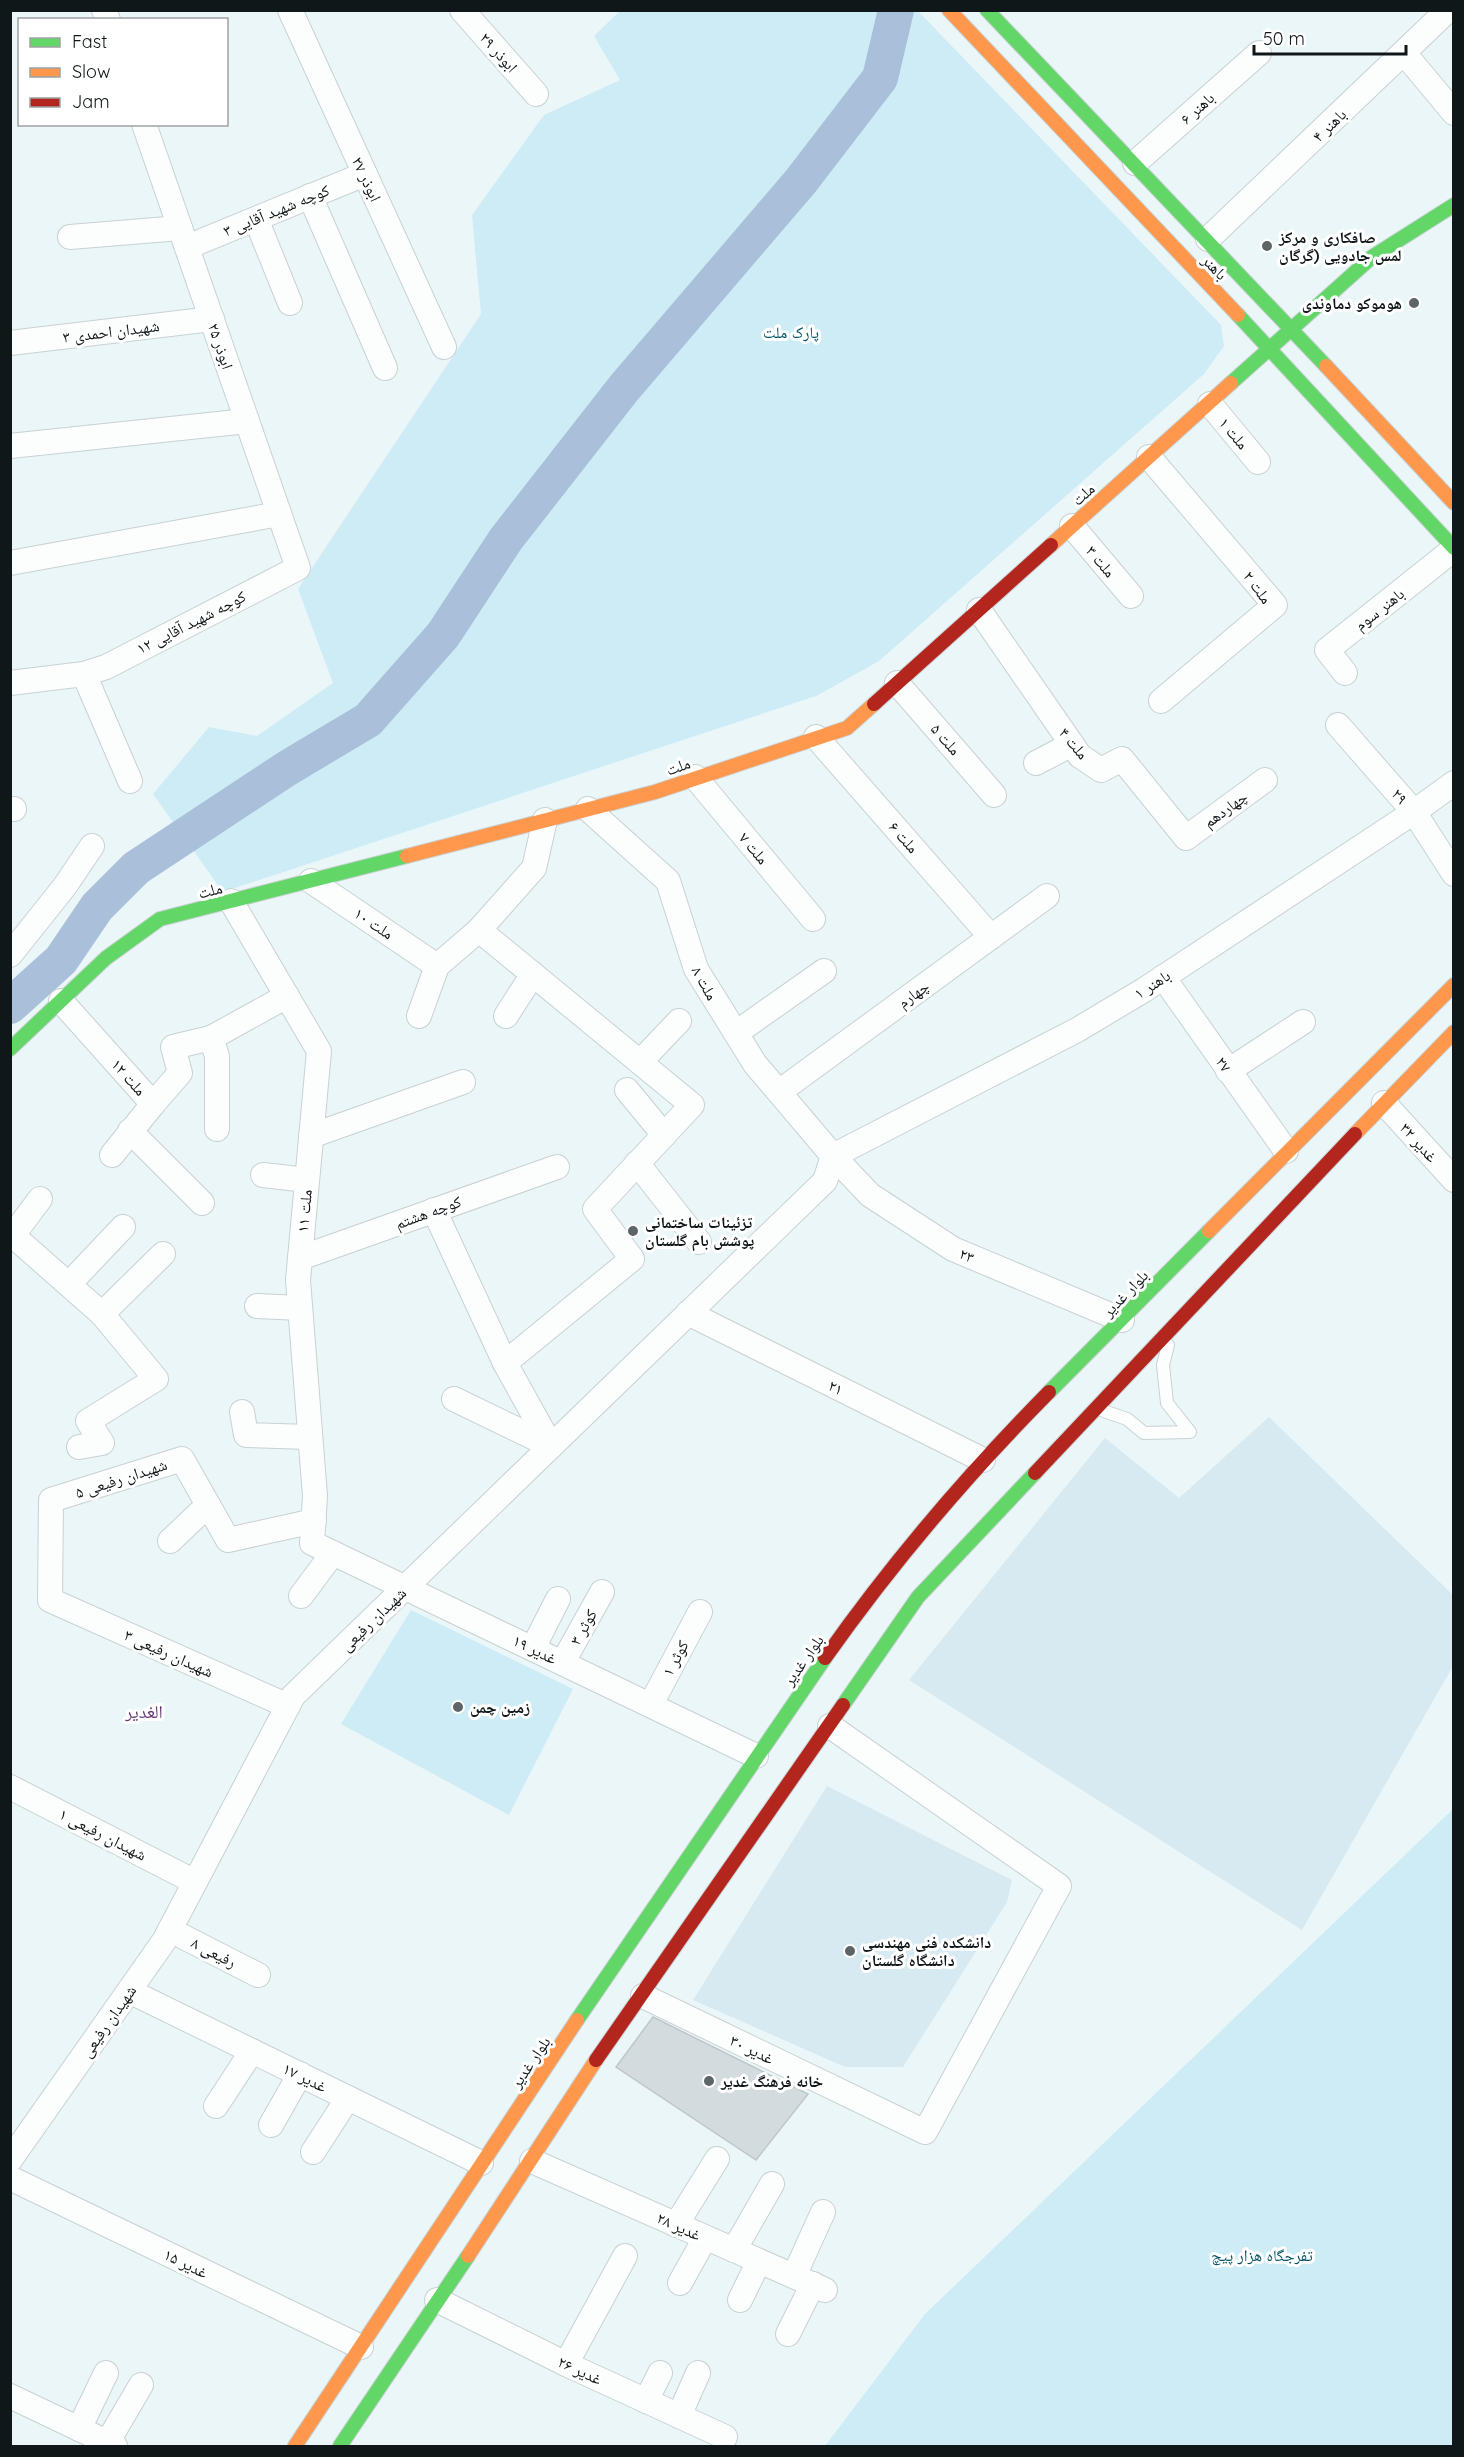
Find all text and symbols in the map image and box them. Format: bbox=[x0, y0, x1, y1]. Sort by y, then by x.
legend bbox=[18, 18, 228, 126]
scale bar bbox=[1254, 18, 1406, 56]
text: 50 m bbox=[1263, 27, 1305, 50]
street label: ابوذر ۲۹ bbox=[476, 28, 522, 76]
text: Fast bbox=[72, 30, 107, 53]
text: Slow bbox=[72, 60, 110, 83]
street label: ۶ باهنر bbox=[1176, 87, 1218, 129]
text: Jam bbox=[72, 90, 110, 113]
street label: ۴ باهنر bbox=[1308, 104, 1350, 146]
street label: ابوذر ۲۷ bbox=[348, 153, 386, 205]
street label: کوچه شهید آقایی ۳ bbox=[220, 179, 333, 241]
place label: صافکاری و مرکز لمس جادویی (گرگان bbox=[1278, 227, 1402, 265]
marker: صافکاری و مرکز لمس جادویی (گرگان bbox=[1260, 239, 1274, 253]
street label: باهنر bbox=[1197, 249, 1232, 284]
place label: هوموکو دماوندی bbox=[1302, 293, 1402, 313]
marker: هوموکو دماوندی bbox=[1407, 296, 1421, 310]
street label: شهیدان احمدی ۳ bbox=[62, 315, 161, 348]
street label: ابوذر ۲۵ bbox=[204, 320, 238, 372]
park label: پارک ملت bbox=[763, 322, 819, 342]
street label: ملت ۱ bbox=[1215, 413, 1253, 453]
street label: ملت bbox=[1067, 478, 1099, 510]
street label: ۳ ملت bbox=[1082, 541, 1120, 581]
street label: ۲ ملت bbox=[1239, 567, 1277, 607]
street label: باهنر سوم bbox=[1350, 583, 1409, 635]
street label: کوچه شهید آقایی ۱۲ bbox=[133, 586, 250, 659]
street label: ۵ ملت bbox=[927, 719, 965, 759]
street label: ۴ ملت bbox=[1055, 723, 1093, 763]
street label: ملت bbox=[663, 753, 693, 779]
street label: ۲۹ bbox=[1388, 784, 1412, 808]
street label: چهاردهم bbox=[1199, 786, 1252, 833]
street label: ۶ ملت bbox=[885, 817, 923, 857]
street label: ۷ ملت bbox=[735, 828, 773, 868]
street label: ملت bbox=[196, 877, 224, 903]
street label: ملت ۱۰ bbox=[351, 903, 397, 943]
street label: ۸ ملت bbox=[688, 962, 722, 1004]
street label: باهنر ۱ bbox=[1130, 965, 1174, 1003]
street label: چهارم bbox=[893, 976, 933, 1013]
street label: ۲۷ bbox=[1212, 1052, 1236, 1076]
street label: ۱۲ ملت bbox=[107, 1054, 151, 1100]
street label: ۳۲ غدیر bbox=[1396, 1118, 1442, 1166]
street label: ۱۱ ملت bbox=[292, 1189, 316, 1233]
street label: کوچه هشتم bbox=[392, 1191, 464, 1234]
place label: تزئینات ساختمانی پوشش بام گلستان bbox=[645, 1212, 754, 1252]
marker: تزئینات ساختمانی پوشش بام گلستان bbox=[626, 1224, 640, 1238]
street label: ۲۳ bbox=[956, 1243, 978, 1267]
street label: بلوار غدیر bbox=[1097, 1265, 1152, 1321]
street label: ۲۱ bbox=[825, 1375, 847, 1399]
street label: ۵ شهیدان رفیعی bbox=[73, 1454, 170, 1503]
street label: شهیدان رفیعی bbox=[336, 1583, 411, 1656]
street label: ۳ کوثر bbox=[565, 1605, 601, 1648]
street label: ۳ شهیدان رفیعی bbox=[121, 1624, 217, 1682]
street label: ۱۹ غدیر bbox=[510, 1630, 560, 1668]
street label: بلوار غدیر bbox=[778, 1631, 828, 1690]
street label: ۱ کوثر bbox=[657, 1636, 693, 1679]
place label: زمین چمن bbox=[470, 1697, 530, 1717]
district label: الغدیر bbox=[124, 1700, 163, 1723]
marker: زمین چمن bbox=[451, 1700, 465, 1714]
street label: ۱ شهیدان رفیعی bbox=[56, 1803, 150, 1865]
street label: رفیعی ۸ bbox=[188, 1932, 240, 1973]
place label: دانشکده فنی مهندسی دانشگاه گلستان bbox=[862, 1932, 991, 1970]
marker: دانشکده فنی مهندسی دانشگاه گلستان bbox=[843, 1944, 857, 1958]
street label: شهیدان رفیعی bbox=[76, 1981, 141, 2062]
street label: غدیر ۳۰ bbox=[727, 2030, 777, 2068]
street label: بلوار غدیر bbox=[505, 2032, 554, 2092]
street label: ۱۷ غدیر bbox=[280, 2058, 330, 2096]
place label: خانه فرهنگ غدیر bbox=[720, 2071, 823, 2091]
marker: خانه فرهنگ غدیر bbox=[702, 2074, 716, 2088]
street label: ۲۸ غدیر bbox=[654, 2207, 704, 2245]
street label: ۱۵ غدیر bbox=[161, 2244, 211, 2282]
park label: تفرجگاه هزار پیچ bbox=[1211, 2245, 1313, 2266]
street label: ۲۶ غدیر bbox=[555, 2351, 605, 2389]

